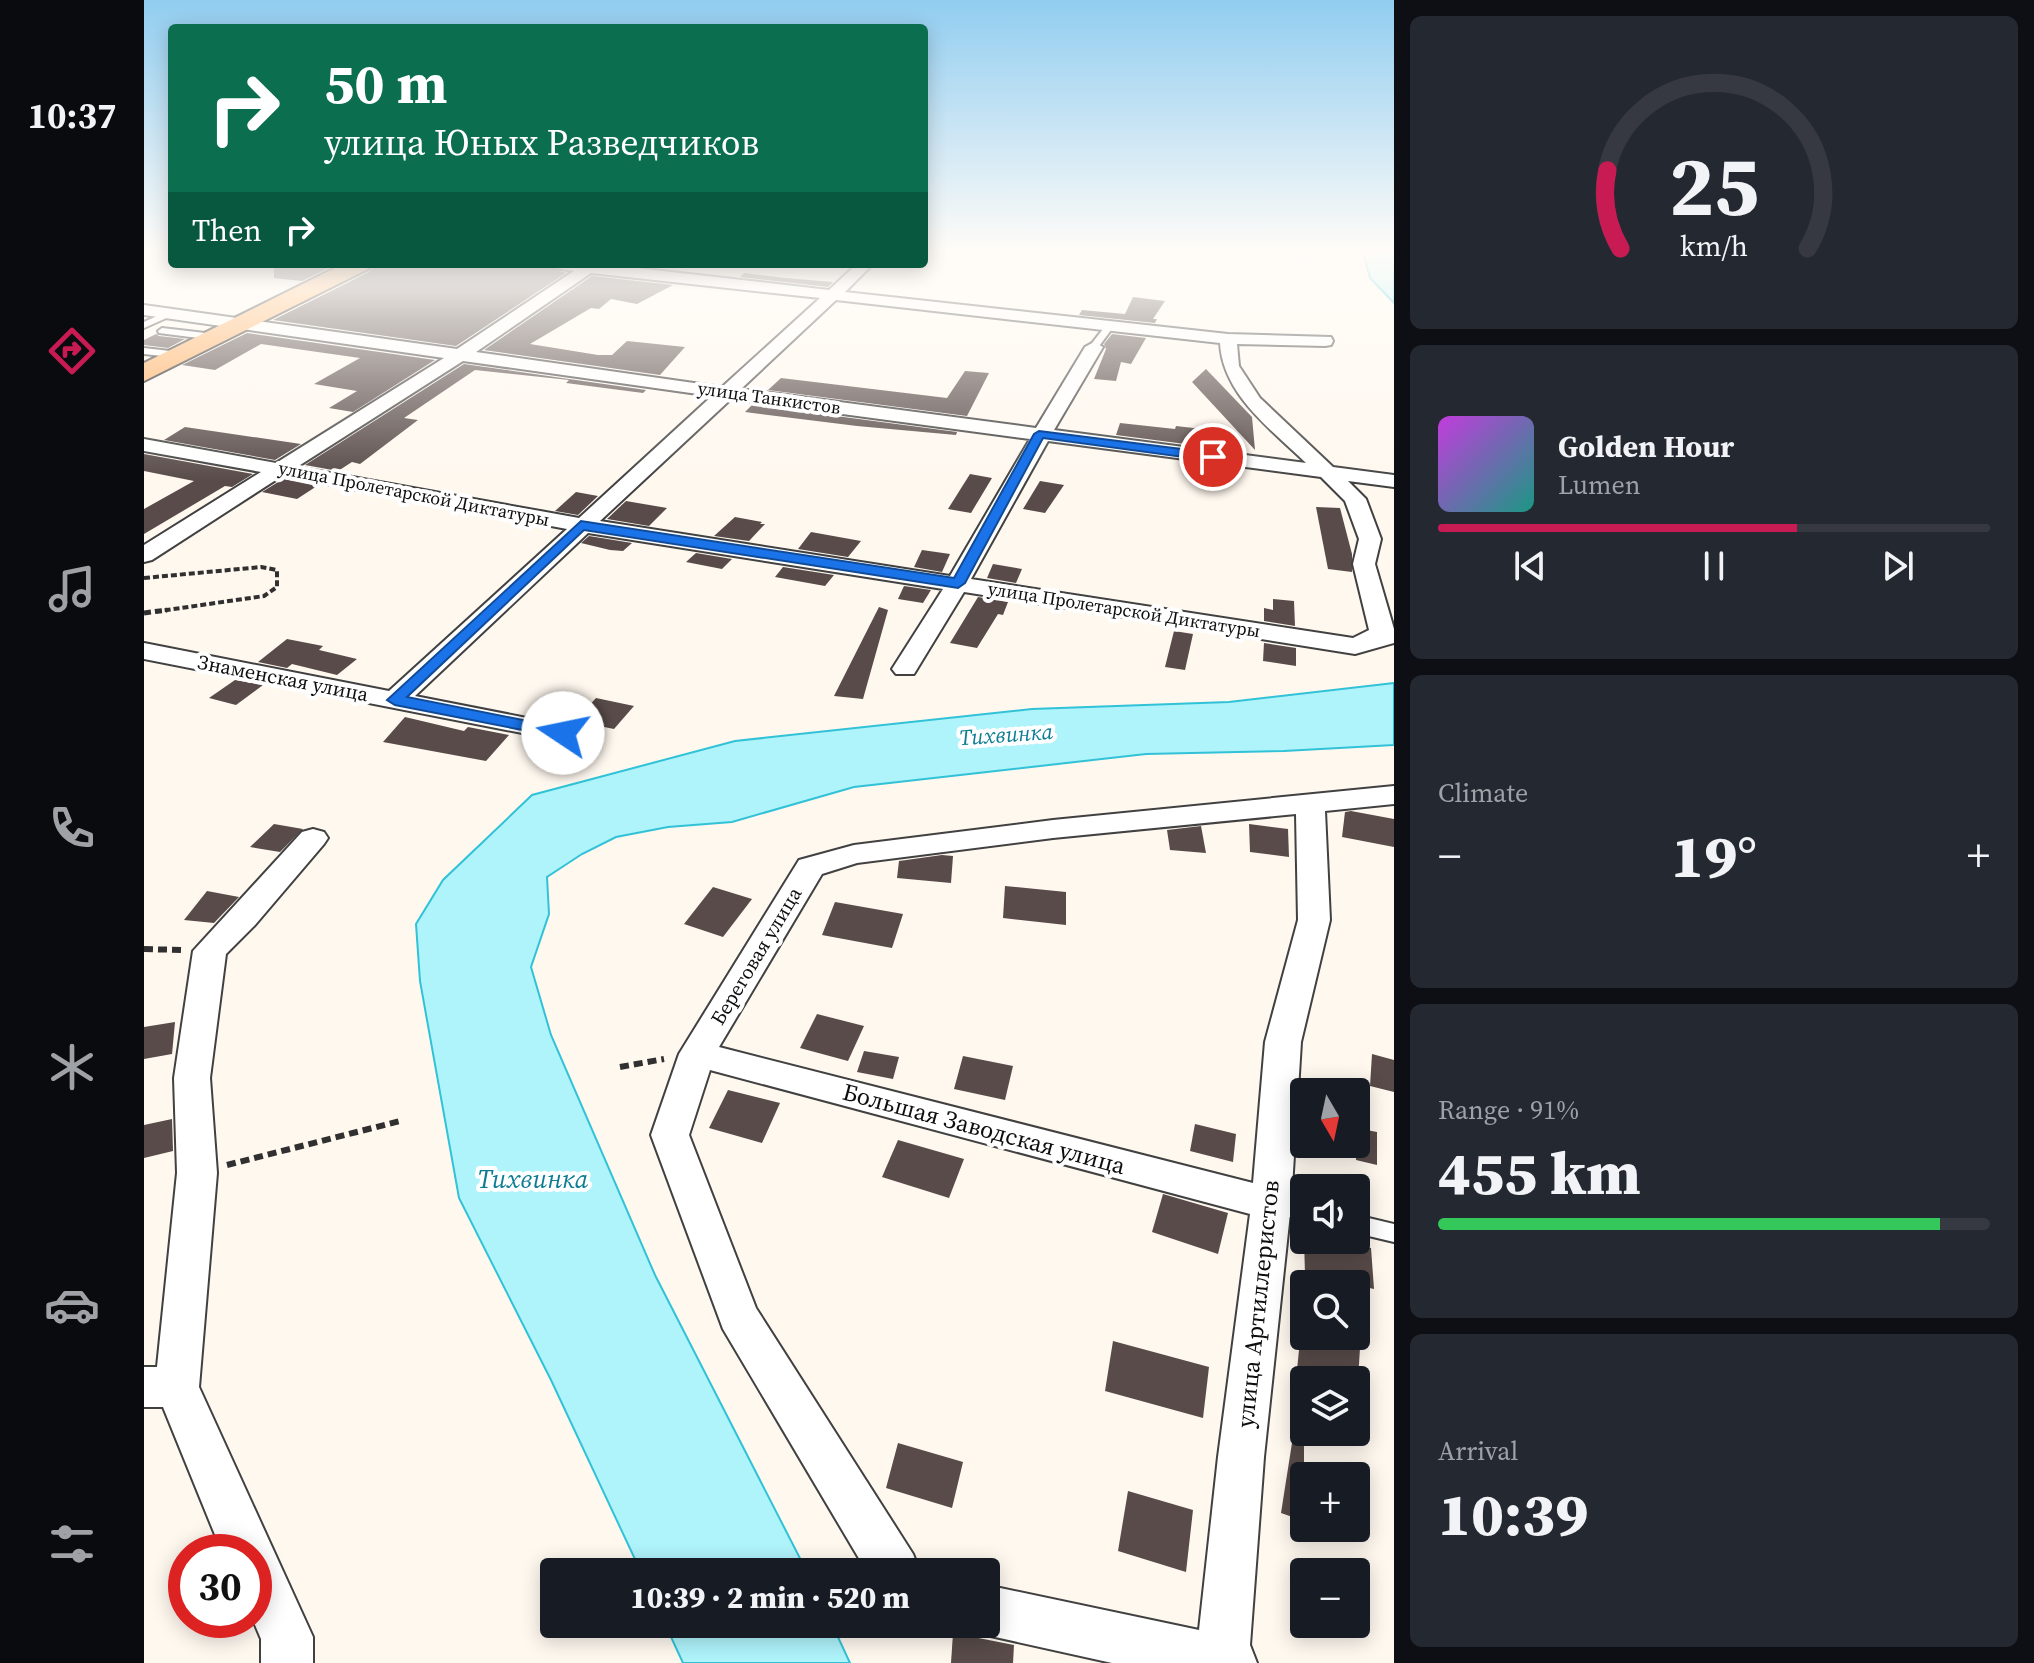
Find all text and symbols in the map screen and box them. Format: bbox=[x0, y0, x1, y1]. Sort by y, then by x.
text: 50 m bbox=[324, 45, 447, 122]
icon: right bbox=[192, 56, 296, 160]
text: 10:37 bbox=[28, 91, 116, 140]
text: улица Юных Разведчиков bbox=[324, 118, 759, 167]
text: 25 bbox=[1669, 128, 1759, 242]
icon: right bbox=[278, 208, 322, 252]
text: Then bbox=[192, 210, 262, 251]
text: km/h bbox=[1680, 226, 1748, 266]
icon: directions bbox=[44, 323, 100, 379]
street label: улица Танкистов bbox=[696, 375, 842, 420]
pin bbox=[1179, 423, 1247, 491]
text: Golden Hour bbox=[1558, 426, 1734, 467]
icon: arrive bbox=[1191, 435, 1235, 479]
street label: улица Пролетарской Диктатуры bbox=[276, 455, 552, 532]
text: Lumen bbox=[1558, 467, 1640, 503]
icon: previous bbox=[1508, 544, 1552, 588]
icon: pause bbox=[1692, 544, 1736, 588]
icon: next bbox=[1876, 544, 1920, 588]
icon: music bbox=[44, 561, 100, 617]
street label: улица Пролетарской Диктатуры bbox=[986, 576, 1262, 643]
street label: Знаменская улица bbox=[195, 648, 372, 708]
position arrow bbox=[521, 691, 605, 775]
water label: Тихвинка bbox=[958, 716, 1054, 752]
text: Climate bbox=[1438, 775, 1528, 811]
icon: phone bbox=[44, 800, 100, 856]
text: 19° bbox=[1671, 815, 1757, 897]
text: − bbox=[1438, 825, 1461, 886]
text: + bbox=[1967, 825, 1990, 886]
street label: Береговая улица bbox=[704, 881, 809, 1030]
icon: climate bbox=[44, 1039, 100, 1095]
street label: Большая Заводская улица bbox=[839, 1075, 1130, 1182]
north arrow bbox=[1290, 1078, 1370, 1158]
map controls bbox=[1290, 1078, 1370, 1638]
text: Range · 91% bbox=[1438, 1092, 1579, 1128]
text: 455 km bbox=[1438, 1132, 1641, 1214]
water label: Тихвинка bbox=[478, 1161, 589, 1197]
button: sound bbox=[1290, 1174, 1370, 1254]
street label: улица Артиллеристов bbox=[1228, 1179, 1287, 1429]
button: search bbox=[1290, 1270, 1370, 1350]
icon: car bbox=[44, 1277, 100, 1333]
button: layers bbox=[1290, 1366, 1370, 1446]
text: Arrival bbox=[1438, 1433, 1518, 1469]
button: + bbox=[1290, 1462, 1370, 1542]
text: 10:39 bbox=[1438, 1473, 1588, 1555]
icon: filters bbox=[44, 1516, 100, 1572]
speed limit sign: 30 bbox=[168, 1534, 272, 1638]
button: − bbox=[1290, 1558, 1370, 1638]
text: 10:39 · 2 min · 520 m bbox=[630, 1577, 910, 1618]

